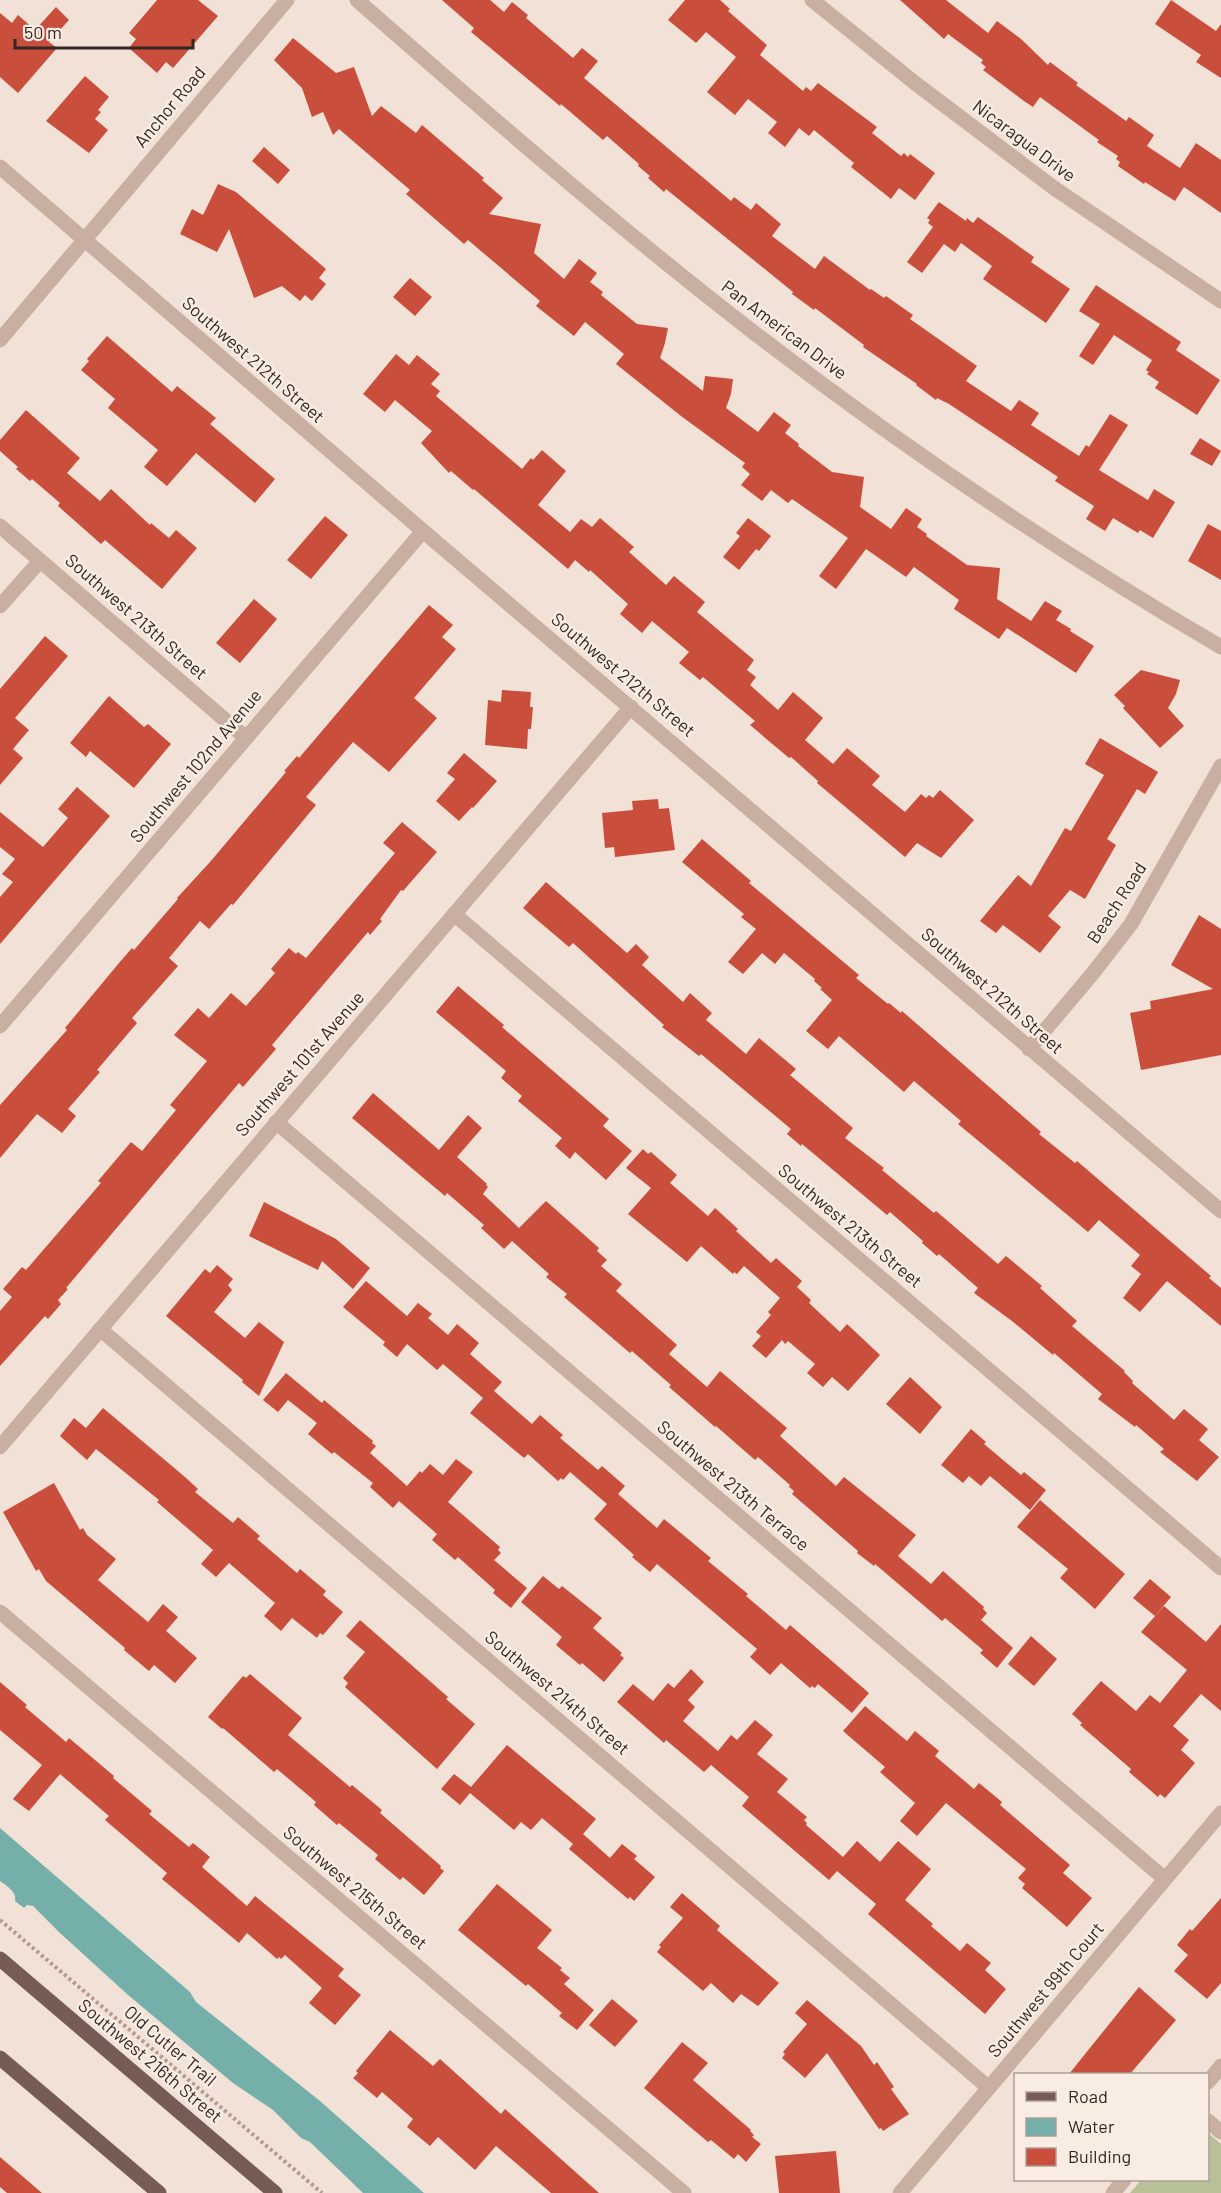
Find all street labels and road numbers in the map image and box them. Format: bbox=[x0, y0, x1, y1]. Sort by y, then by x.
street label: Anchor Road bbox=[129, 61, 210, 151]
street label: Nicaragua Drive bbox=[969, 94, 1080, 186]
street label: Pan American Drive bbox=[717, 275, 852, 384]
street label: Southwest 212th Street bbox=[178, 291, 329, 427]
street label: Southwest 213th Street bbox=[61, 549, 212, 684]
street label: Southwest 212th Street bbox=[547, 608, 700, 741]
street label: Southwest 102nd Avenue bbox=[125, 684, 266, 846]
street label: Beach Road bbox=[1082, 858, 1151, 947]
street label: Southwest 212th Street bbox=[917, 922, 1068, 1058]
street label: Southwest 101st Avenue bbox=[230, 986, 368, 1140]
street label: Southwest 213th Street bbox=[774, 1159, 927, 1292]
street label: Southwest 213th Terrace bbox=[653, 1415, 814, 1555]
street label: Southwest 214th Street bbox=[481, 1625, 634, 1759]
street label: Southwest 215th Street bbox=[279, 1821, 432, 1954]
street label: Southwest 99th Court bbox=[982, 1917, 1108, 2061]
street label: Southwest 216th Street bbox=[74, 1994, 227, 2127]
street label: Old Cutler Trail bbox=[120, 2000, 221, 2090]

